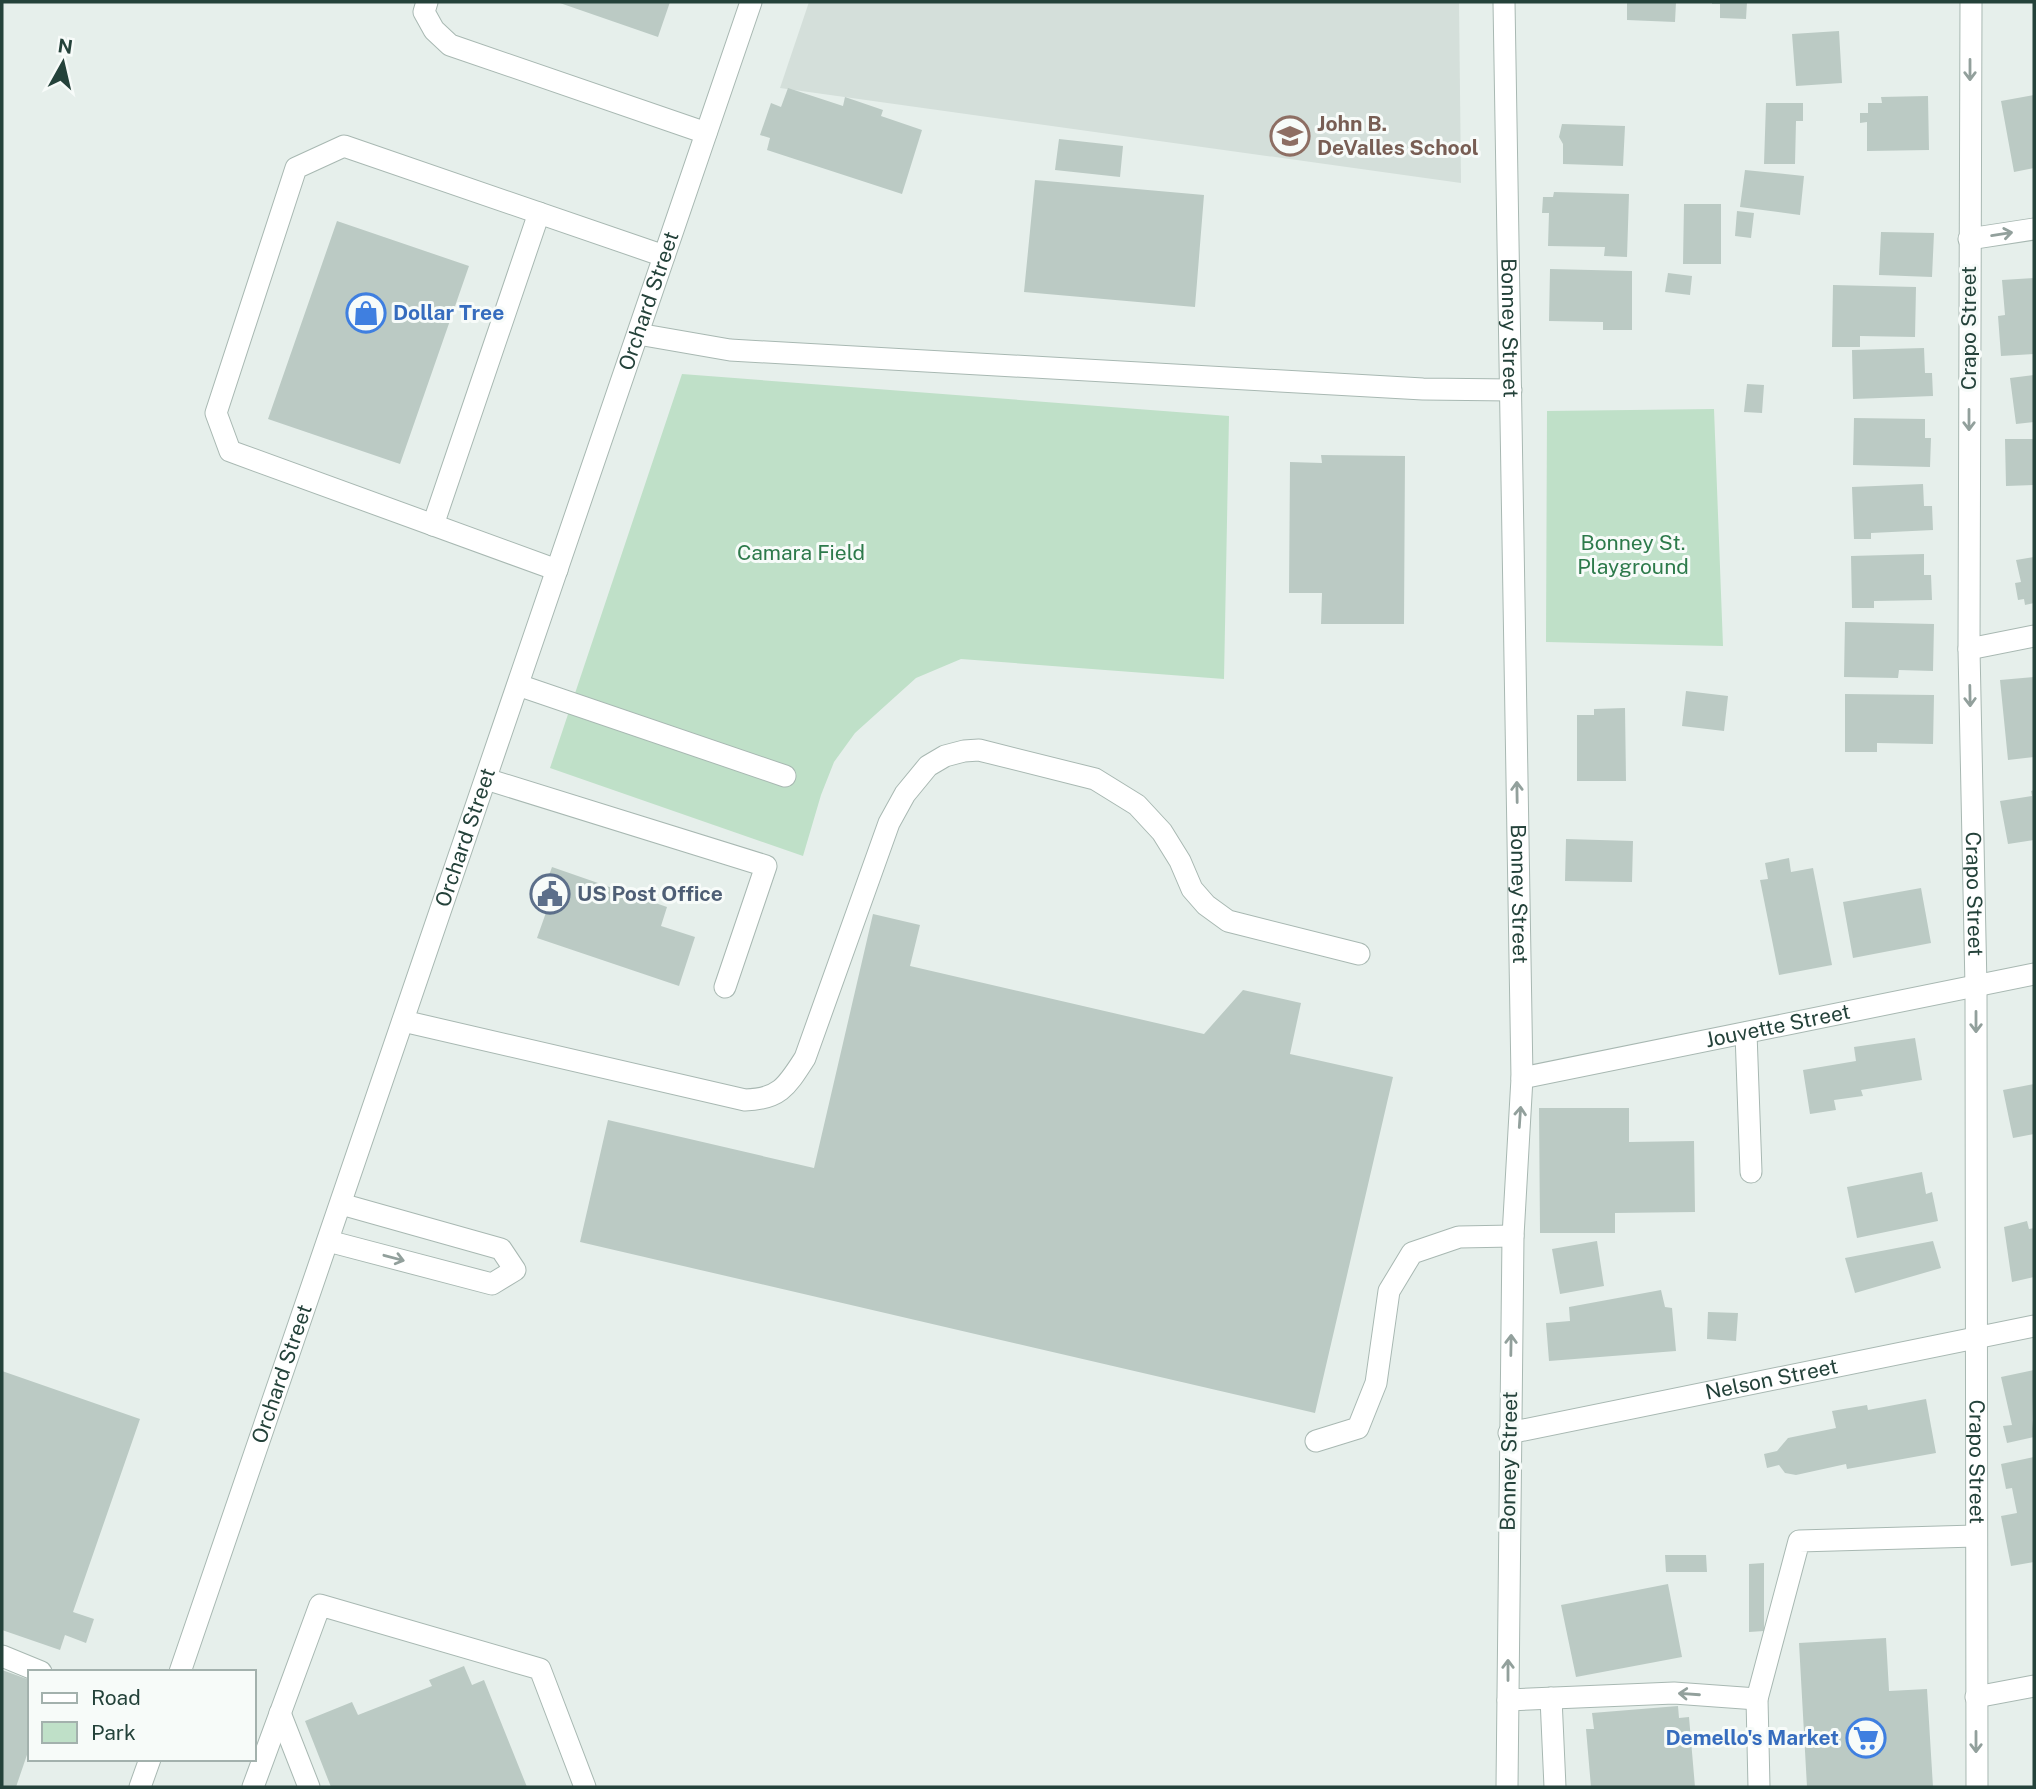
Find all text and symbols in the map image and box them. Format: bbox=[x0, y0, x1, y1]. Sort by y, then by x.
north arrow bbox=[28, 28, 98, 98]
text: N bbox=[56, 34, 74, 58]
one-way arrow bbox=[1963, 58, 1977, 81]
place label: John B. DeValles School bbox=[1317, 111, 1479, 160]
school or university icon: John B. DeValles School bbox=[1269, 115, 1311, 157]
one-way arrow bbox=[1990, 227, 2012, 240]
street label: Orchard Street bbox=[613, 228, 684, 374]
street label: Bonney Street bbox=[1496, 258, 1524, 398]
street label: Crapo Street bbox=[1956, 266, 1981, 390]
shop icon: Dollar Tree bbox=[345, 292, 387, 334]
place label: Dollar Tree bbox=[393, 300, 504, 325]
one-way arrow bbox=[1962, 408, 1976, 431]
park label: Bonney St. Playground bbox=[1577, 530, 1689, 579]
park label: Camara Field bbox=[737, 540, 865, 565]
one-way arrow bbox=[1963, 685, 1976, 708]
street label: Orchard Street bbox=[430, 764, 500, 910]
one-way arrow bbox=[1511, 781, 1524, 804]
street label: Bonney Street bbox=[1506, 824, 1533, 964]
street label: Crapo Street bbox=[1961, 831, 1988, 957]
public building icon: US Post Office bbox=[529, 873, 571, 915]
place label: US Post Office bbox=[577, 881, 723, 906]
street label: Jouvette Street bbox=[1703, 999, 1852, 1052]
one-way arrow bbox=[1969, 1010, 1983, 1033]
one-way arrow bbox=[1514, 1106, 1527, 1129]
one-way arrow bbox=[382, 1252, 405, 1265]
street label: Orchard Street bbox=[246, 1301, 317, 1447]
one-way arrow bbox=[1504, 1333, 1518, 1356]
street label: Nelson Street bbox=[1703, 1353, 1840, 1405]
street label: Bonney Street bbox=[1495, 1391, 1522, 1531]
street label: Crapo Street bbox=[1965, 1400, 1990, 1524]
one-way arrow bbox=[1501, 1659, 1515, 1682]
legend bbox=[28, 1670, 256, 1761]
text: Road bbox=[91, 1685, 141, 1710]
one-way arrow bbox=[1678, 1687, 1700, 1700]
supermarket icon: Demello's Market bbox=[1845, 1717, 1887, 1759]
text: Park bbox=[91, 1720, 136, 1745]
place label: Demello's Market bbox=[1665, 1725, 1839, 1750]
one-way arrow bbox=[1969, 1730, 1983, 1753]

